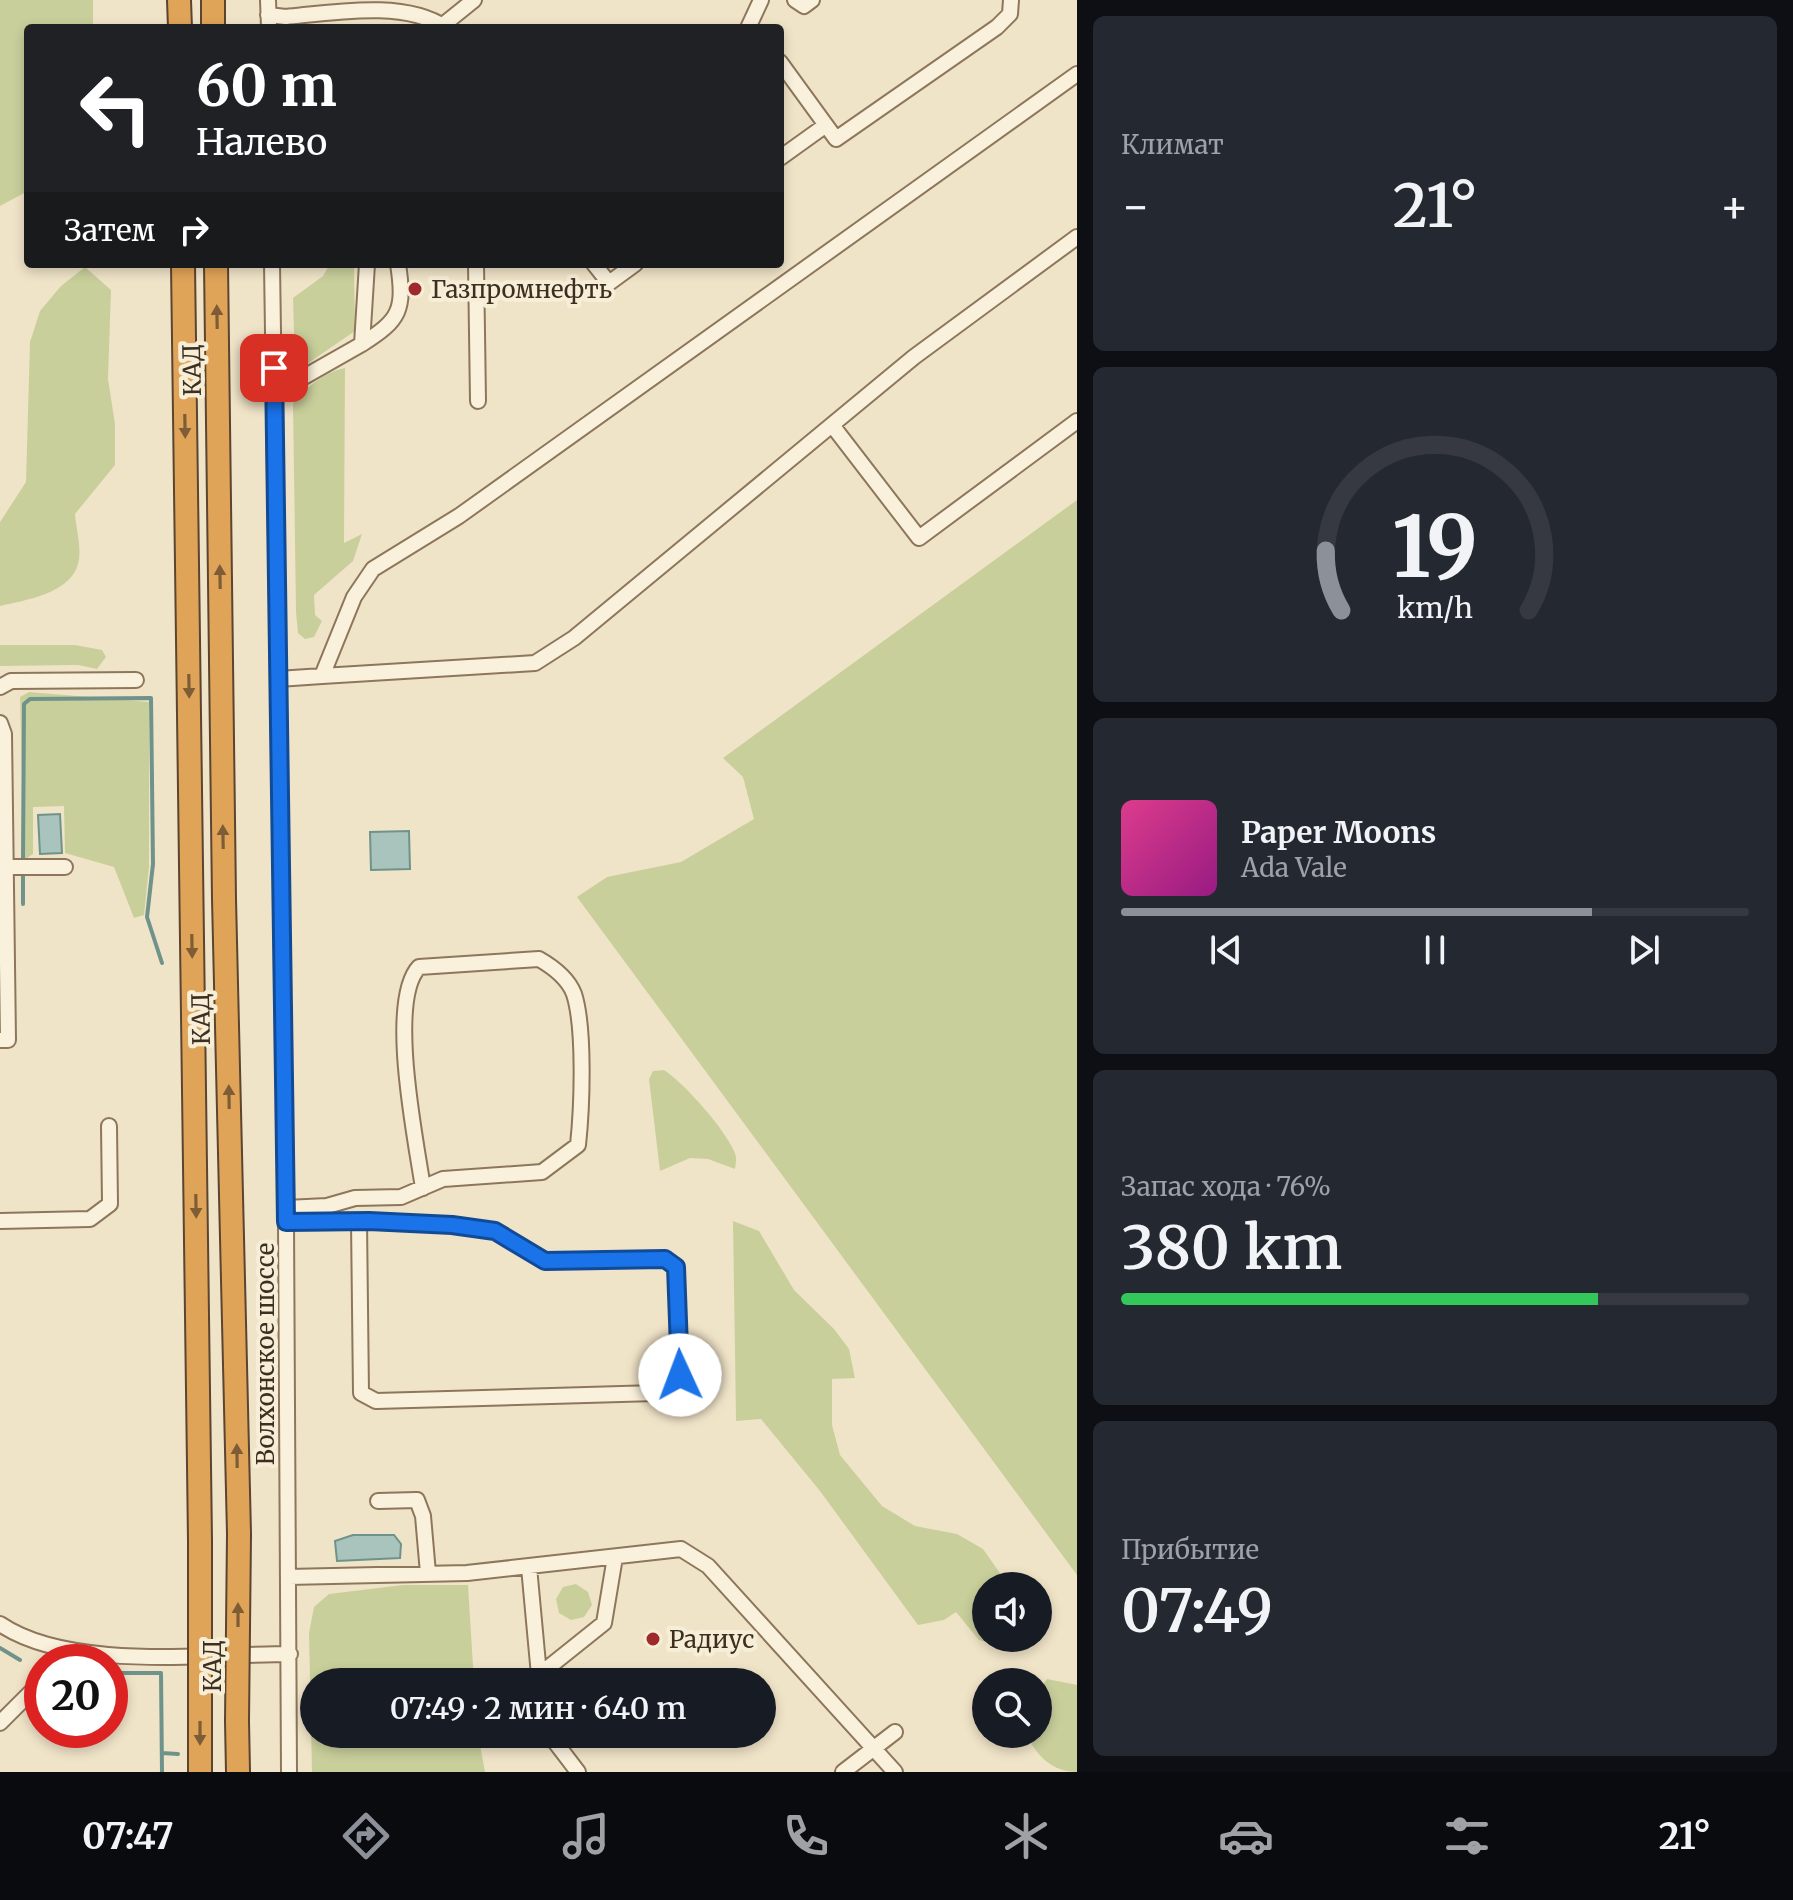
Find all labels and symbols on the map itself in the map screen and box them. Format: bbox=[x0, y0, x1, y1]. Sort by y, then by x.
place label: Газпромнефть bbox=[431, 274, 612, 305]
marker: Газпромнефть bbox=[406, 280, 424, 298]
one-way arrow bbox=[211, 304, 223, 329]
pin bbox=[240, 334, 308, 402]
street label: КАД bbox=[176, 344, 208, 396]
one-way arrow bbox=[179, 414, 191, 439]
one-way arrow bbox=[214, 564, 226, 589]
one-way arrow bbox=[183, 674, 195, 699]
one-way arrow bbox=[217, 824, 229, 849]
one-way arrow bbox=[186, 934, 198, 959]
street label: КАД bbox=[185, 993, 217, 1045]
one-way arrow bbox=[222, 1084, 235, 1109]
one-way arrow bbox=[190, 1194, 202, 1219]
street label: Волхонское шоссе bbox=[250, 1243, 281, 1465]
position arrow bbox=[638, 1333, 722, 1417]
one-way arrow bbox=[231, 1443, 243, 1468]
one-way arrow bbox=[232, 1602, 244, 1627]
place label: Радиус bbox=[669, 1624, 754, 1655]
marker: Радиус bbox=[644, 1630, 662, 1648]
street label: КАД bbox=[197, 1640, 228, 1692]
speed limit sign: 20 bbox=[24, 1644, 128, 1748]
one-way arrow bbox=[194, 1721, 206, 1746]

